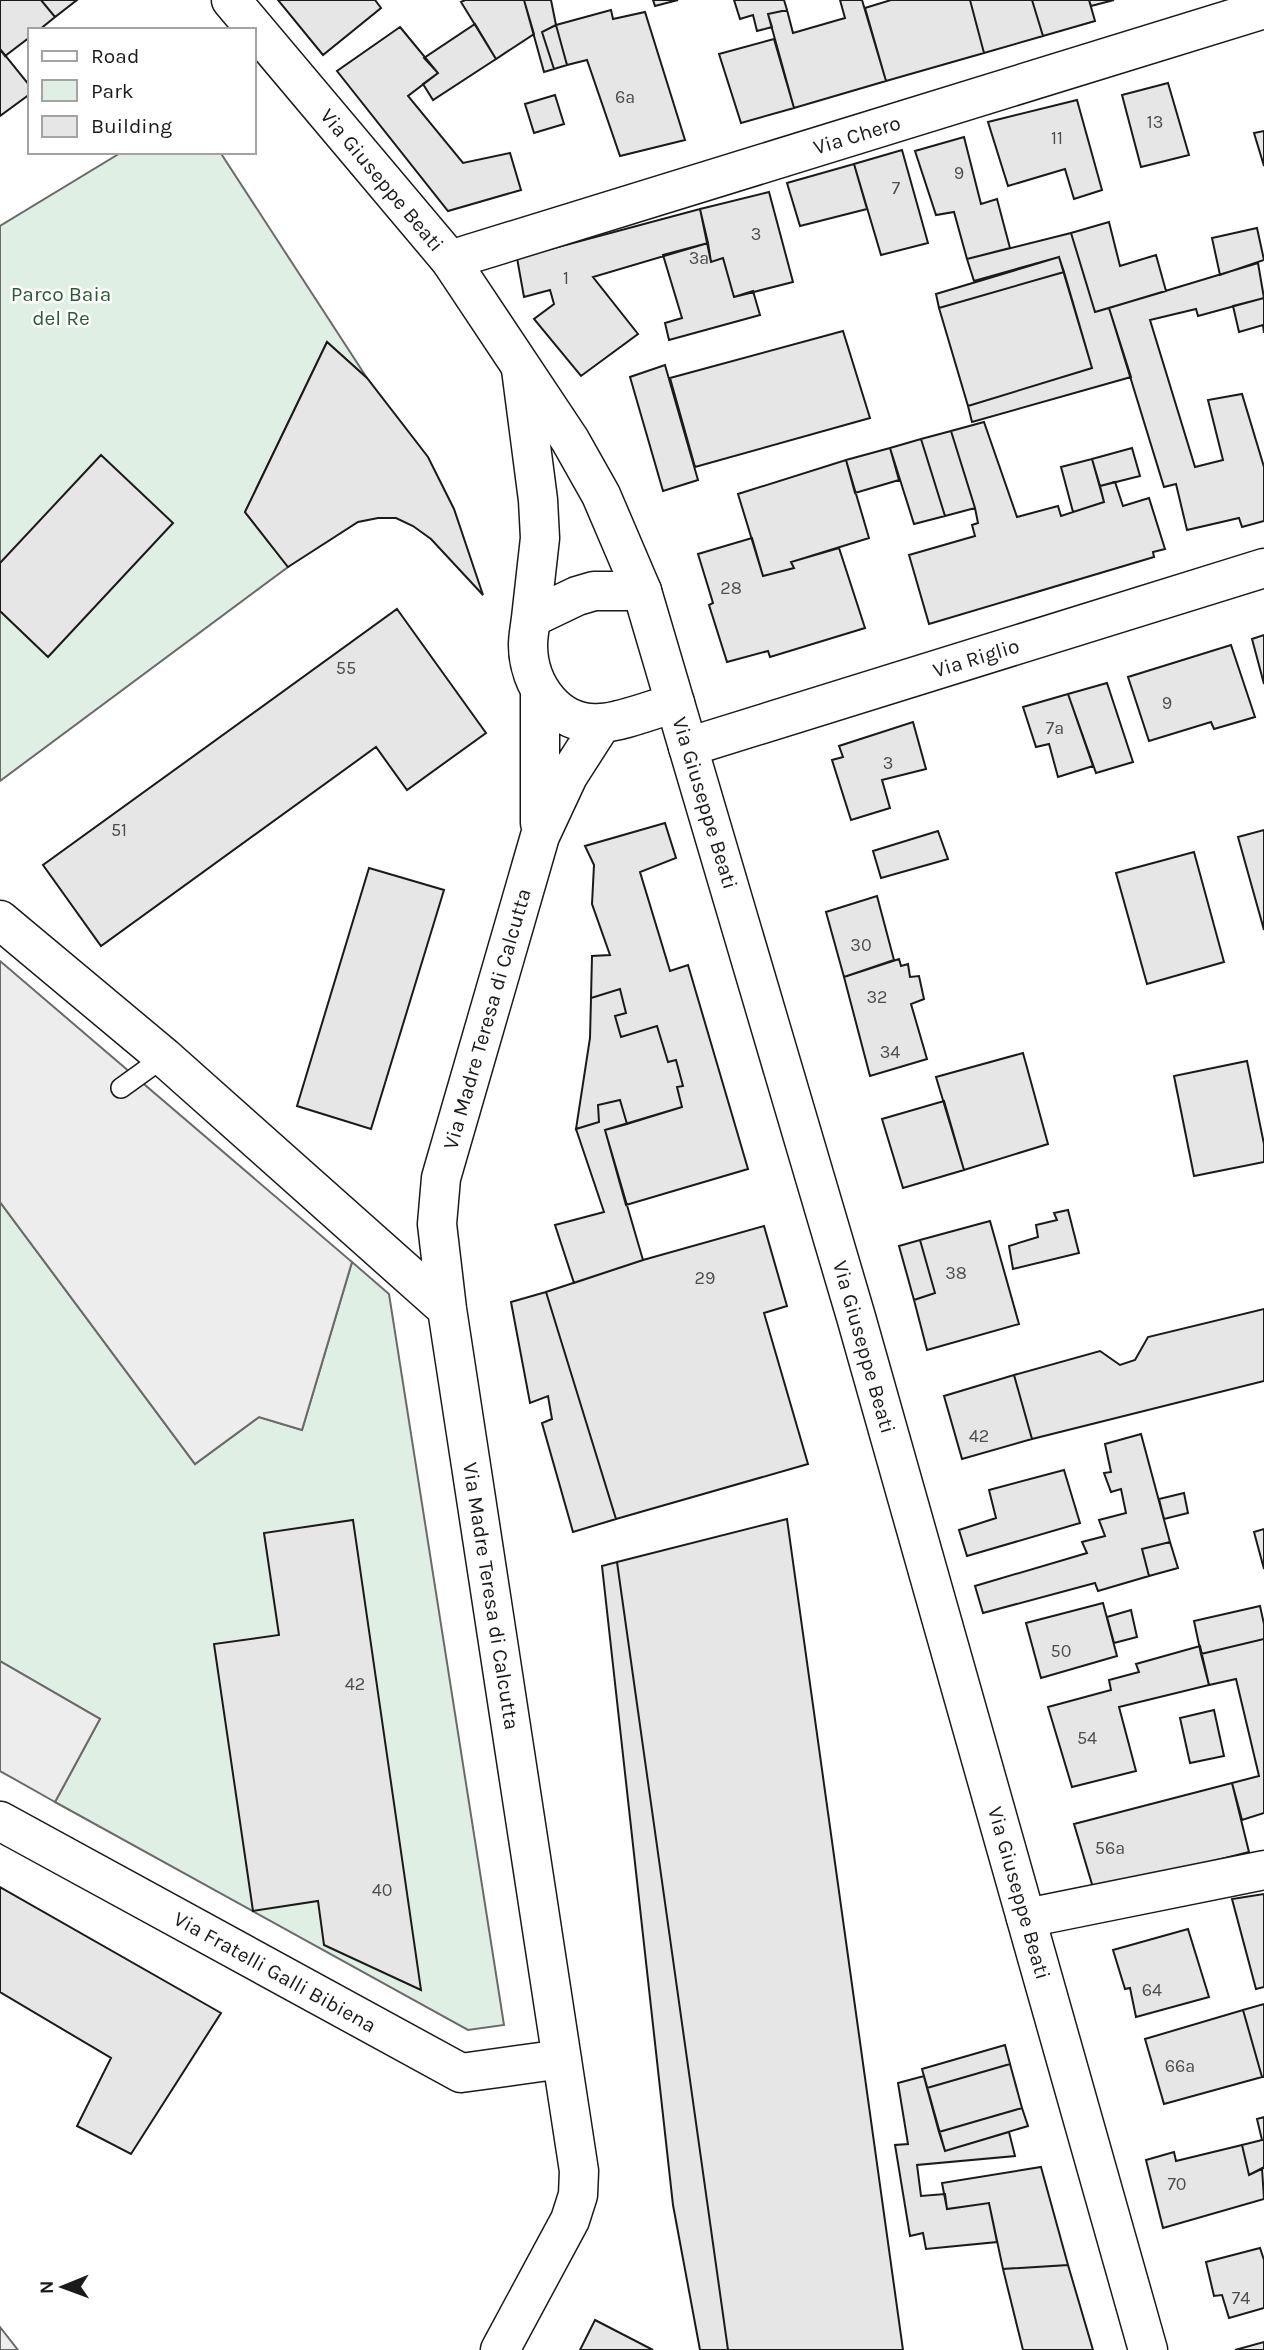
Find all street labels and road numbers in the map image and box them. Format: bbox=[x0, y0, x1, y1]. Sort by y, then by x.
street label: Via Giuseppe Beati bbox=[315, 104, 449, 256]
street label: Via Chero bbox=[810, 110, 904, 160]
street label: Via Riglio bbox=[930, 633, 1022, 683]
street label: Via Giuseppe Beati bbox=[667, 714, 743, 892]
street label: Via Madre Teresa di Calcutta bbox=[438, 886, 536, 1152]
street label: Via Giuseppe Beati bbox=[828, 1258, 900, 1436]
street label: Via Madre Teresa di Calcutta bbox=[458, 1461, 524, 1731]
street label: Via Giuseppe Beati bbox=[983, 1804, 1055, 1982]
street label: Via Fratelli Galli Bibiena bbox=[170, 1906, 380, 2038]

